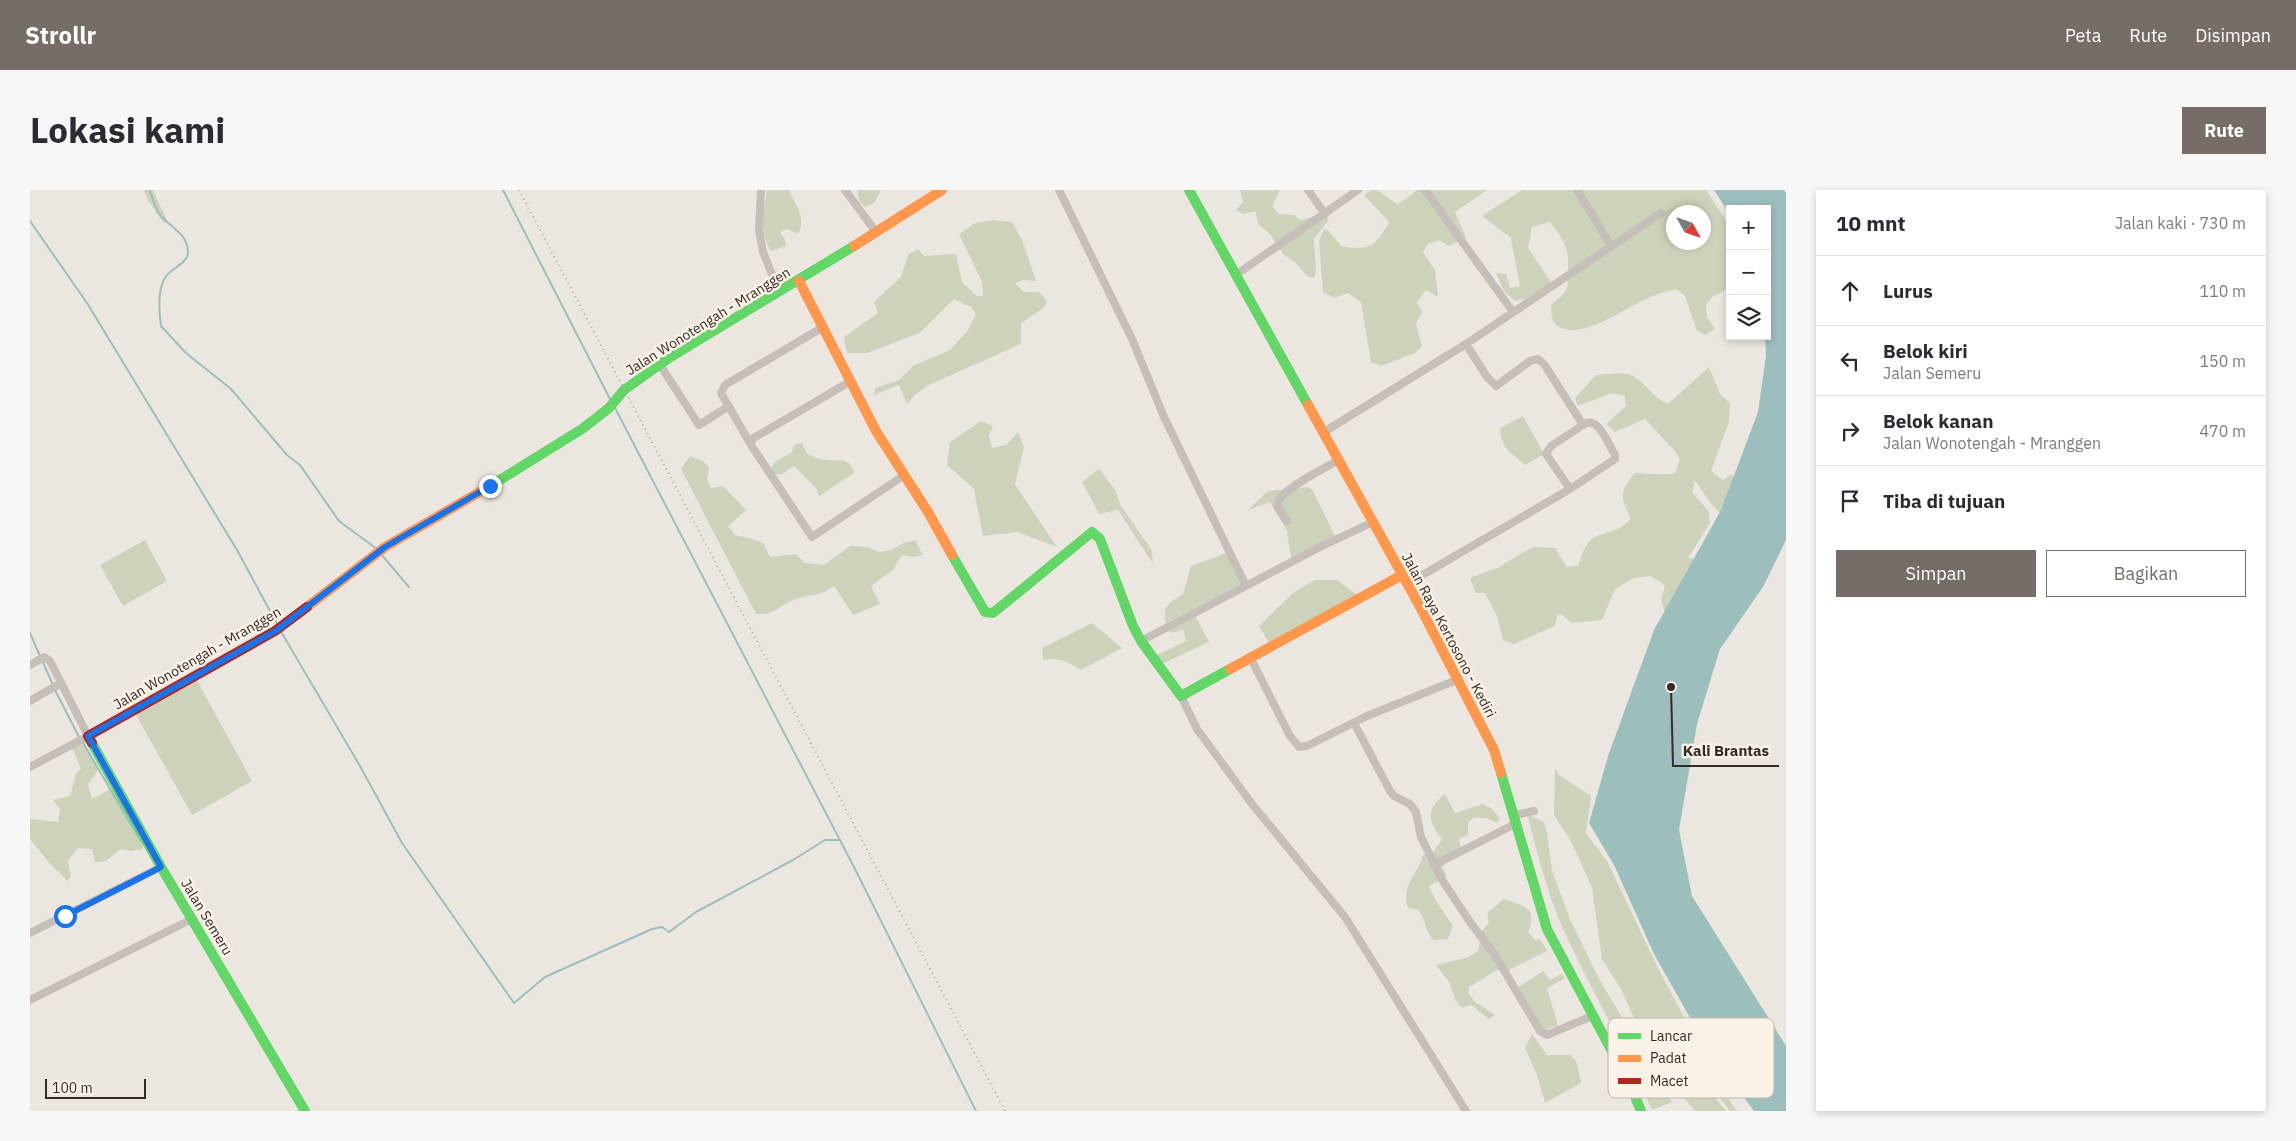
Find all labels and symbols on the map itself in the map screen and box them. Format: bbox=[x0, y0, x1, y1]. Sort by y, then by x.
north arrow bbox=[1666, 205, 1711, 250]
street label: Jalan Wonotengah - Mranggen bbox=[622, 263, 794, 379]
route end bbox=[479, 475, 502, 498]
street label: Jalan Raya Kertosono - Kediri bbox=[1398, 549, 1500, 721]
street label: Jalan Wonotengah - Mranggen bbox=[110, 603, 284, 713]
callout: Kali Brantas bbox=[1673, 736, 1779, 766]
text: Kali Brantas bbox=[1683, 741, 1770, 760]
street label: Jalan Semeru bbox=[177, 876, 237, 958]
route start bbox=[54, 905, 77, 928]
legend bbox=[1608, 1018, 1774, 1098]
text: Lancar bbox=[1650, 1027, 1692, 1045]
text: Padat bbox=[1650, 1049, 1686, 1067]
text: Macet bbox=[1650, 1072, 1688, 1090]
scale bar bbox=[45, 1076, 146, 1099]

